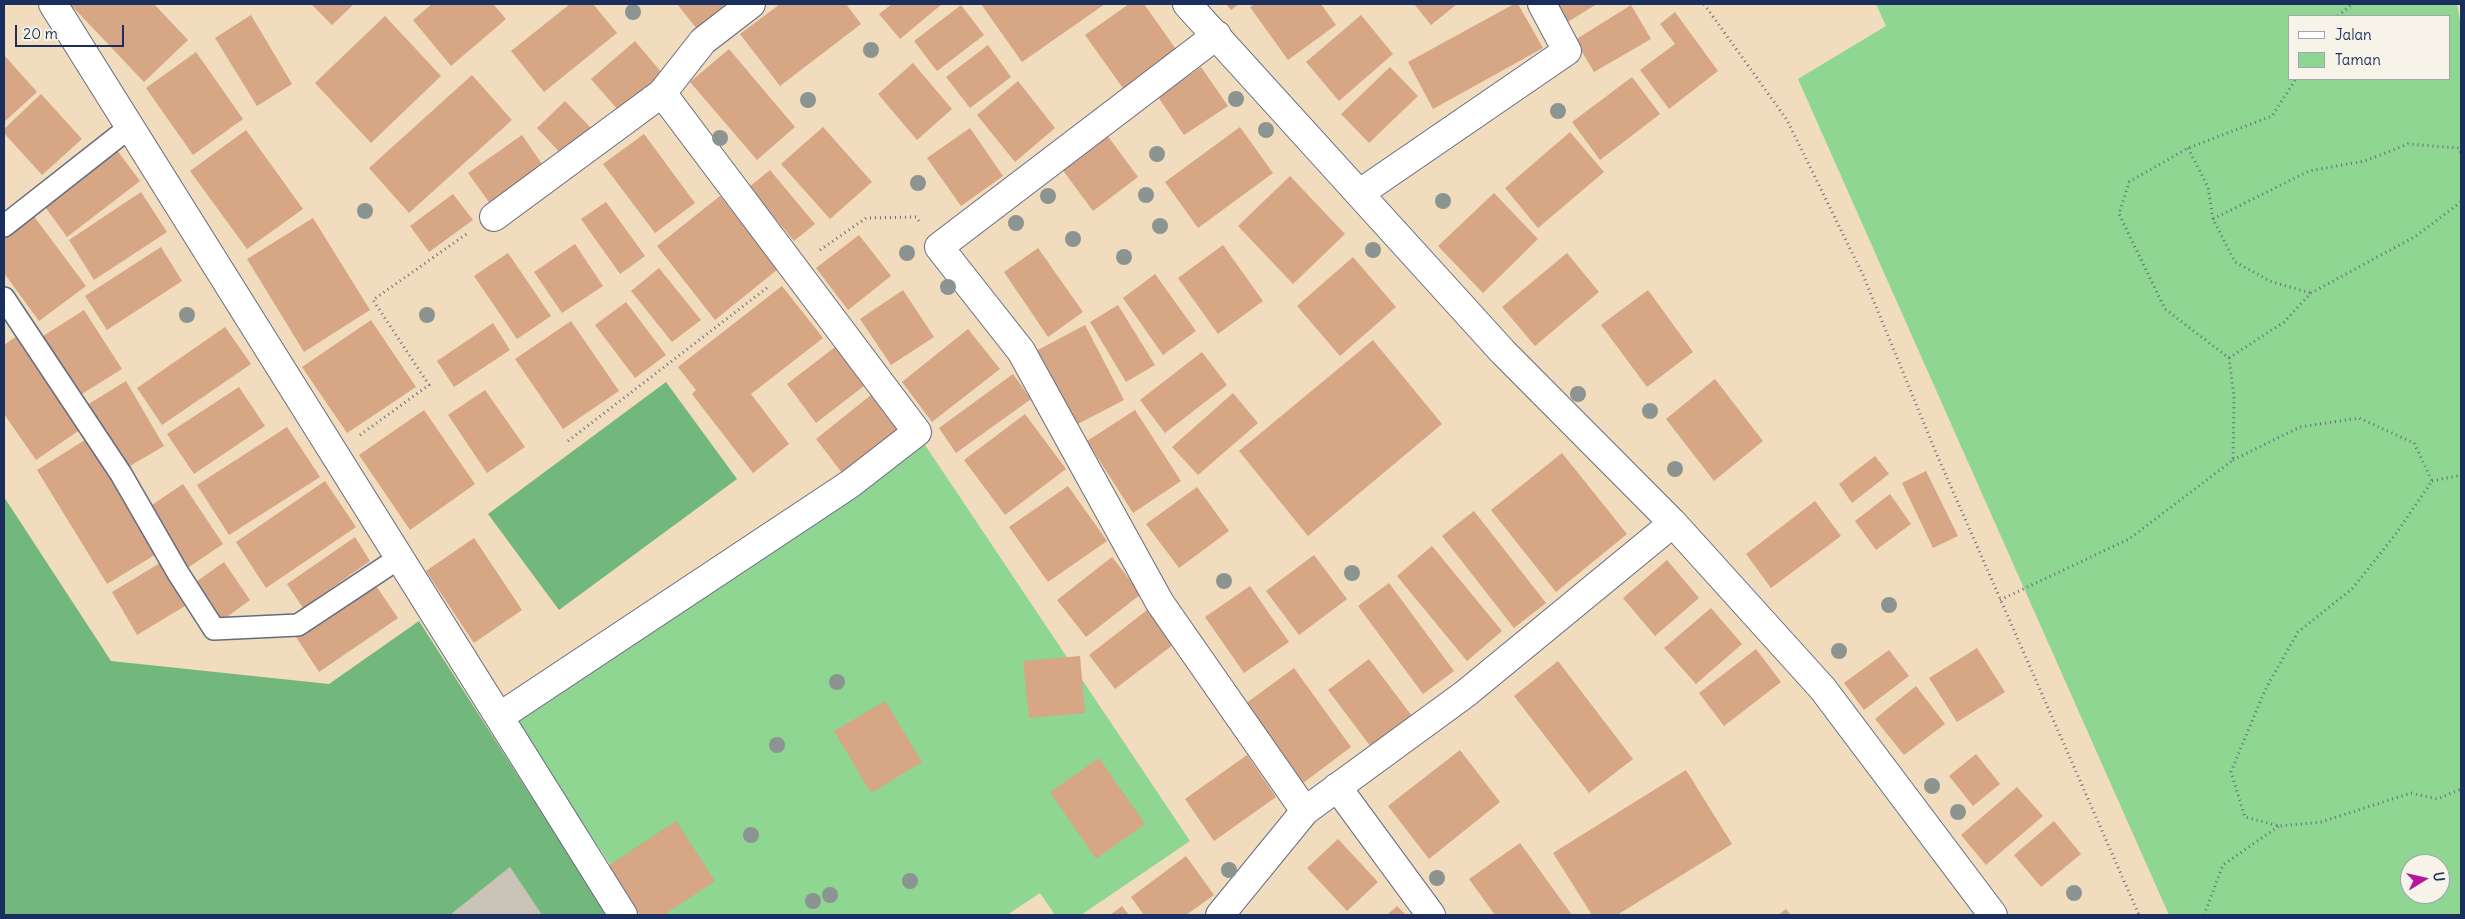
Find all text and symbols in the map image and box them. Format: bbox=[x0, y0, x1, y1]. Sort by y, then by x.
scale bar bbox=[18, 15, 126, 47]
legend bbox=[2288, 15, 2450, 80]
text: 20 m bbox=[23, 24, 58, 43]
text: Jalan bbox=[2335, 25, 2372, 44]
text: Taman bbox=[2335, 50, 2381, 69]
north arrow bbox=[2400, 854, 2450, 904]
text: U bbox=[2429, 871, 2448, 883]

